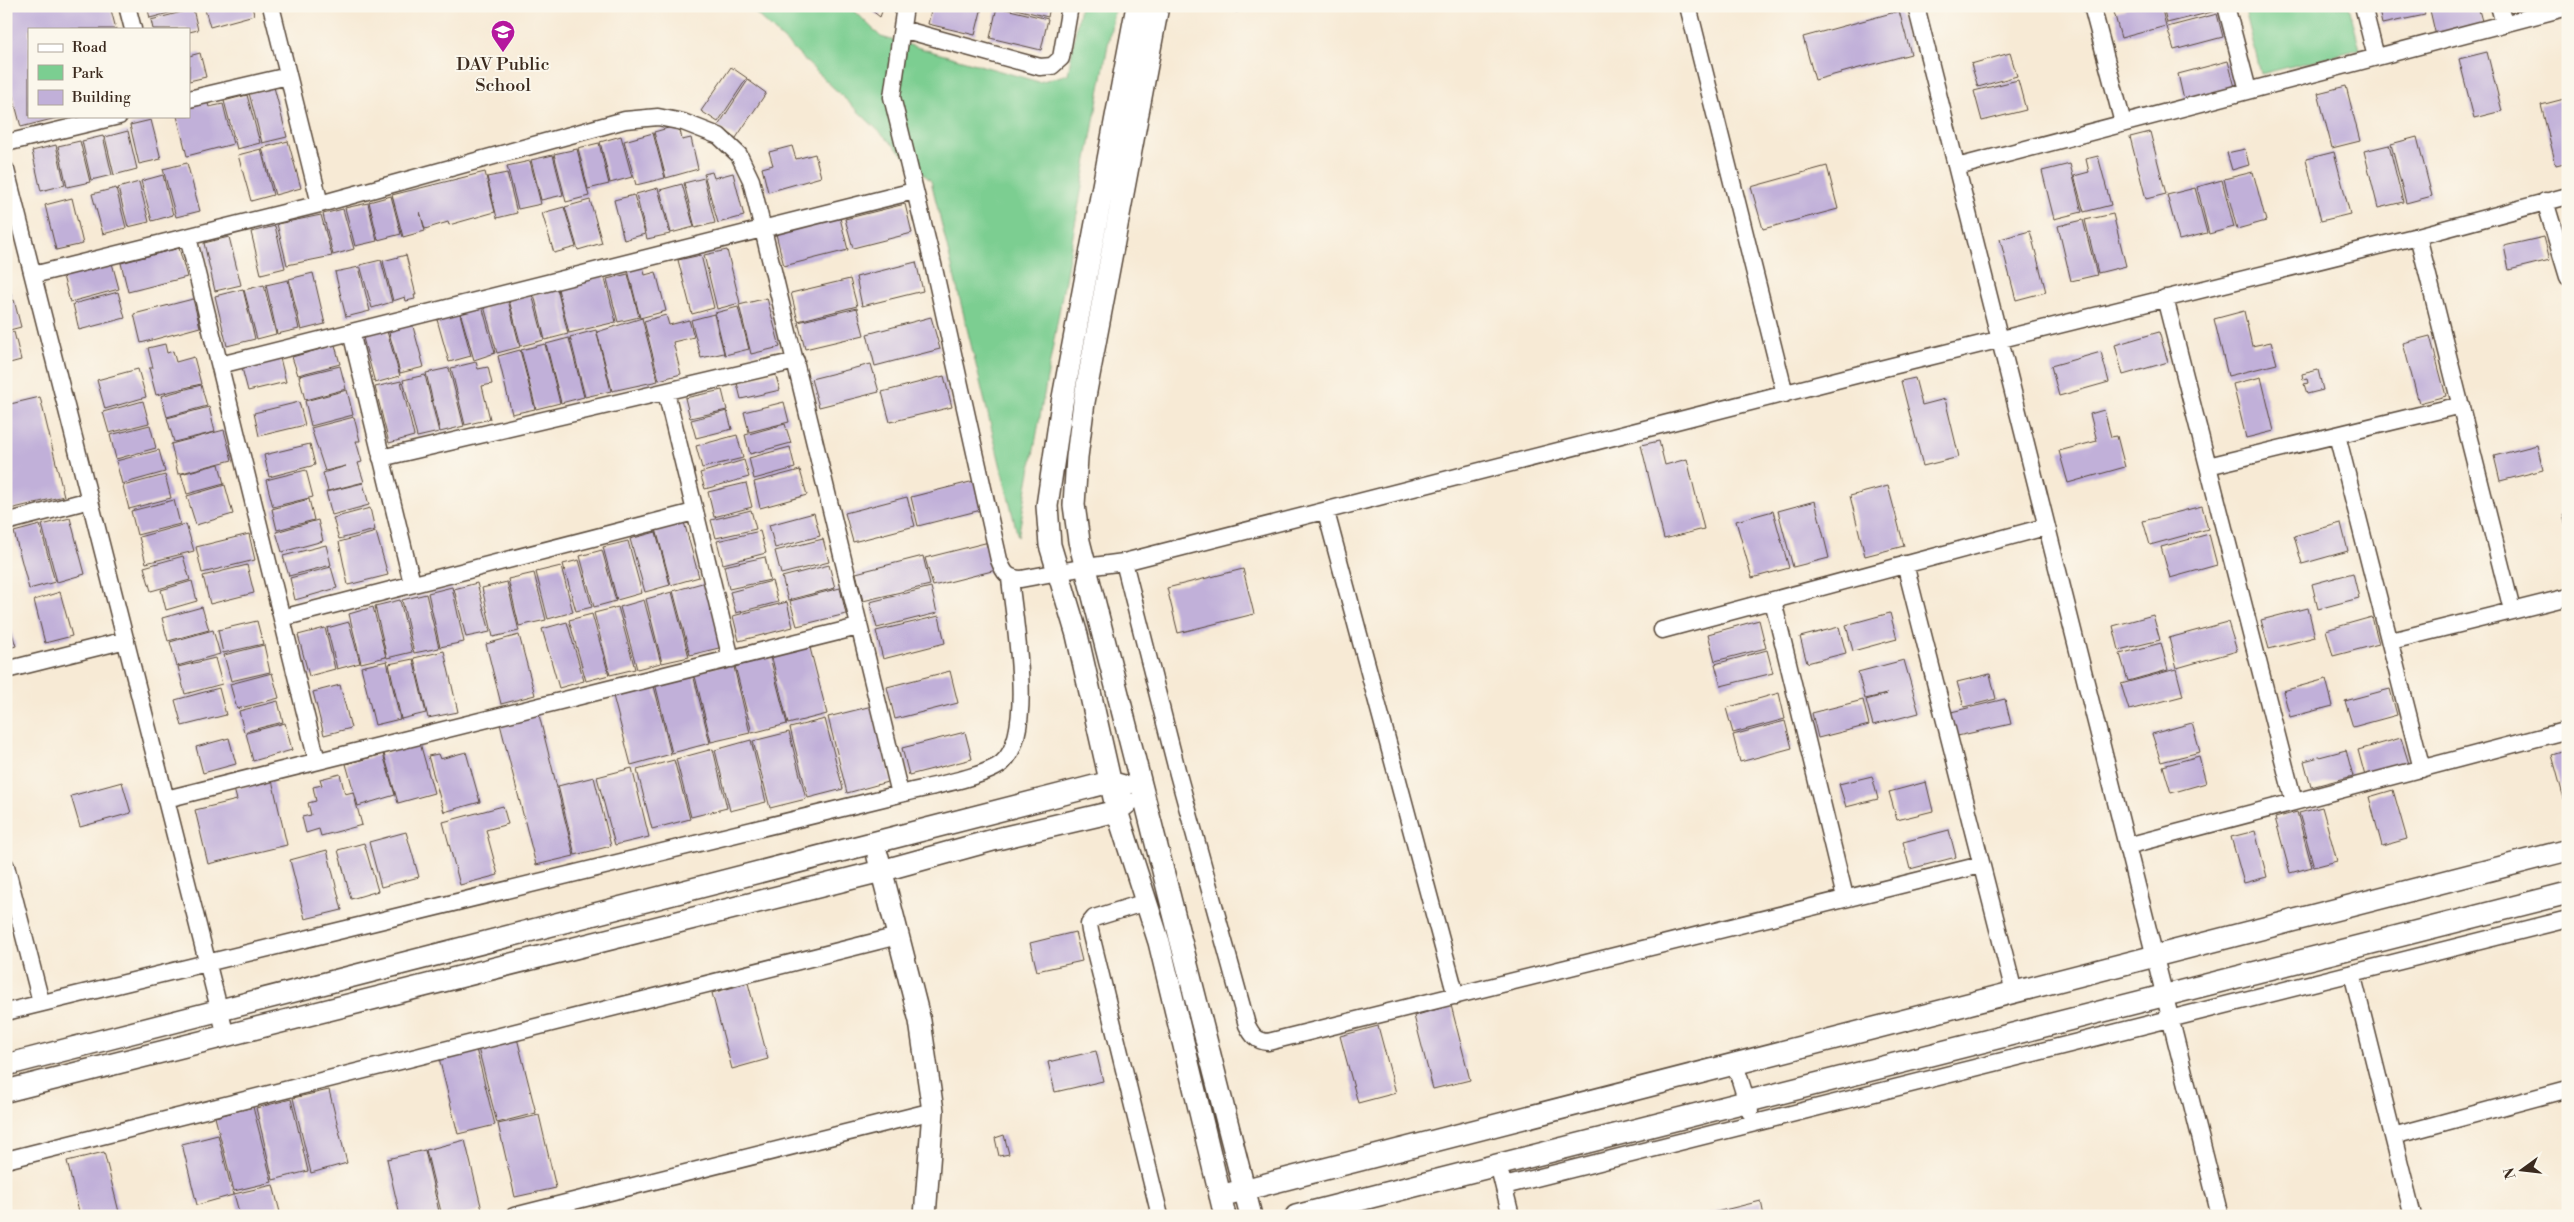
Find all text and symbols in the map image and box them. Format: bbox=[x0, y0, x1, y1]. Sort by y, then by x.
school or university icon: DAV Public School bbox=[490, 19, 516, 53]
legend bbox=[28, 28, 190, 118]
text: Road bbox=[72, 38, 107, 57]
place label: DAV Public School bbox=[456, 53, 550, 97]
text: Park bbox=[72, 64, 104, 83]
text: Building bbox=[71, 88, 131, 107]
north arrow bbox=[2496, 1144, 2546, 1194]
text: N bbox=[2500, 1165, 2521, 1181]

